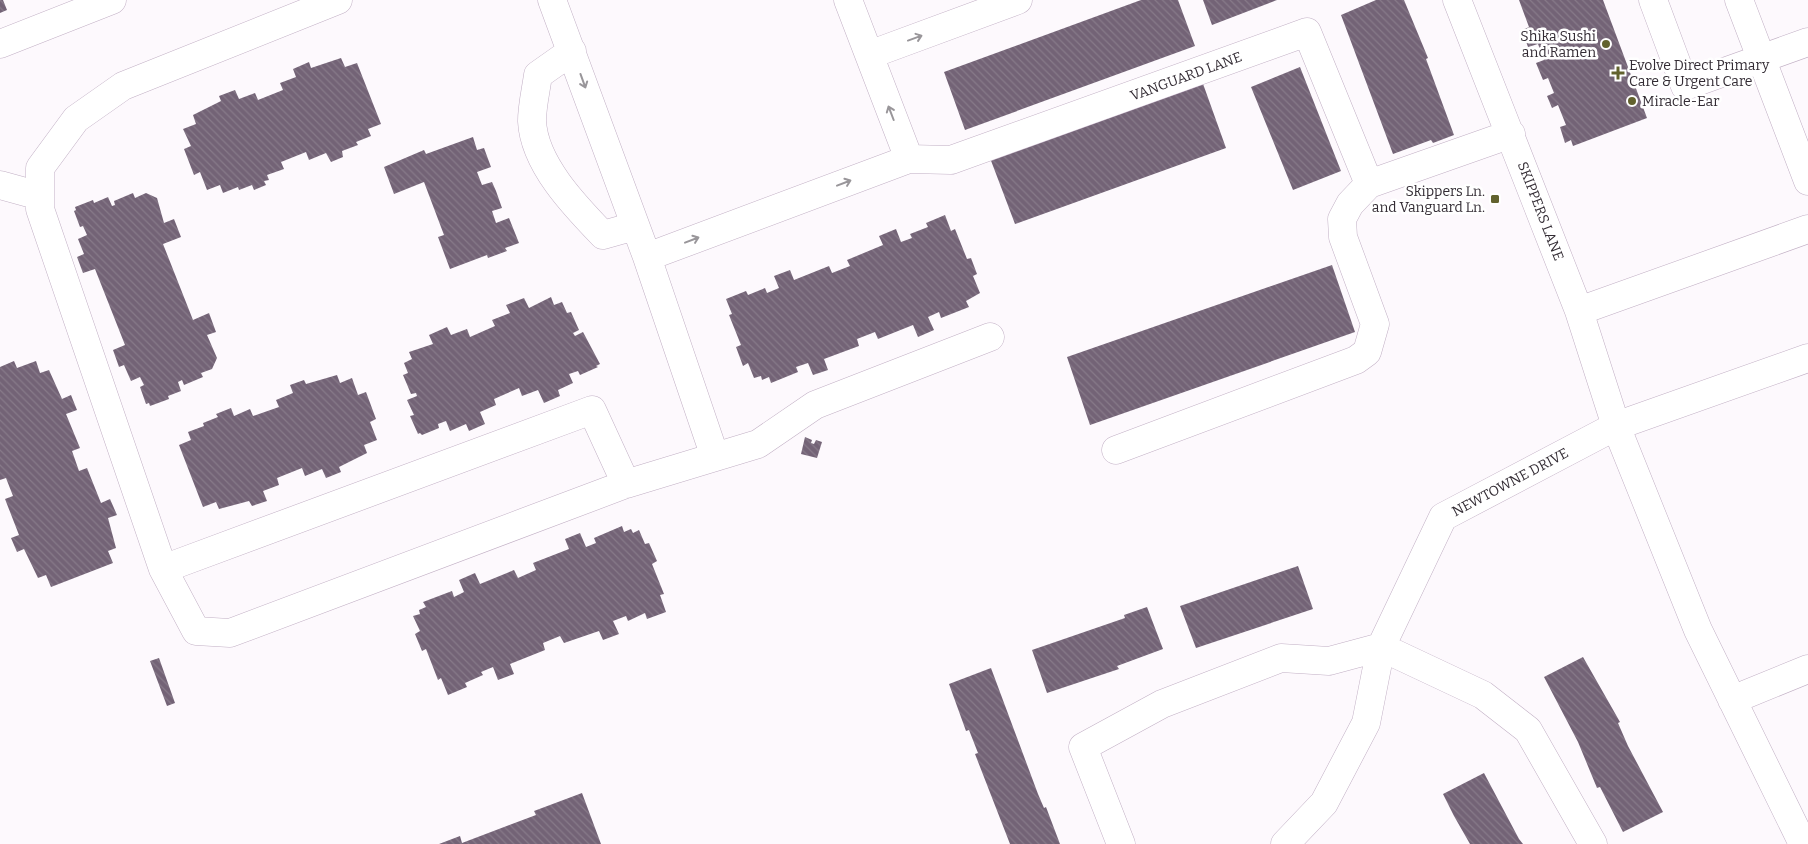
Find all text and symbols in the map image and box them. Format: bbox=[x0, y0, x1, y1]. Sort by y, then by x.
place label: Shika Sushi and Ramen bbox=[1520, 28, 1596, 61]
one-way arrow bbox=[907, 33, 922, 42]
marker: Shika Sushi and Ramen bbox=[1600, 38, 1612, 50]
street label: VANGUARD LANE bbox=[1128, 48, 1244, 105]
place label: Evolve Direct Primary Care & Urgent Care bbox=[1629, 57, 1770, 90]
marker: Evolve Direct Primary Care & Urgent Care bbox=[1611, 66, 1625, 80]
one-way arrow bbox=[578, 72, 588, 88]
place label: Miracle-Ear bbox=[1642, 93, 1719, 110]
marker: Miracle-Ear bbox=[1626, 95, 1638, 107]
one-way arrow bbox=[886, 106, 895, 121]
street label: SKIPPERS LANE bbox=[1514, 159, 1567, 263]
one-way arrow bbox=[836, 178, 852, 187]
place label: Skippers Ln. and Vanguard Ln. bbox=[1372, 183, 1485, 216]
marker: Skippers Ln. and Vanguard Ln. bbox=[1489, 193, 1501, 205]
one-way arrow bbox=[684, 235, 700, 244]
street label: NEWTOWNE DRIVE bbox=[1449, 445, 1571, 520]

